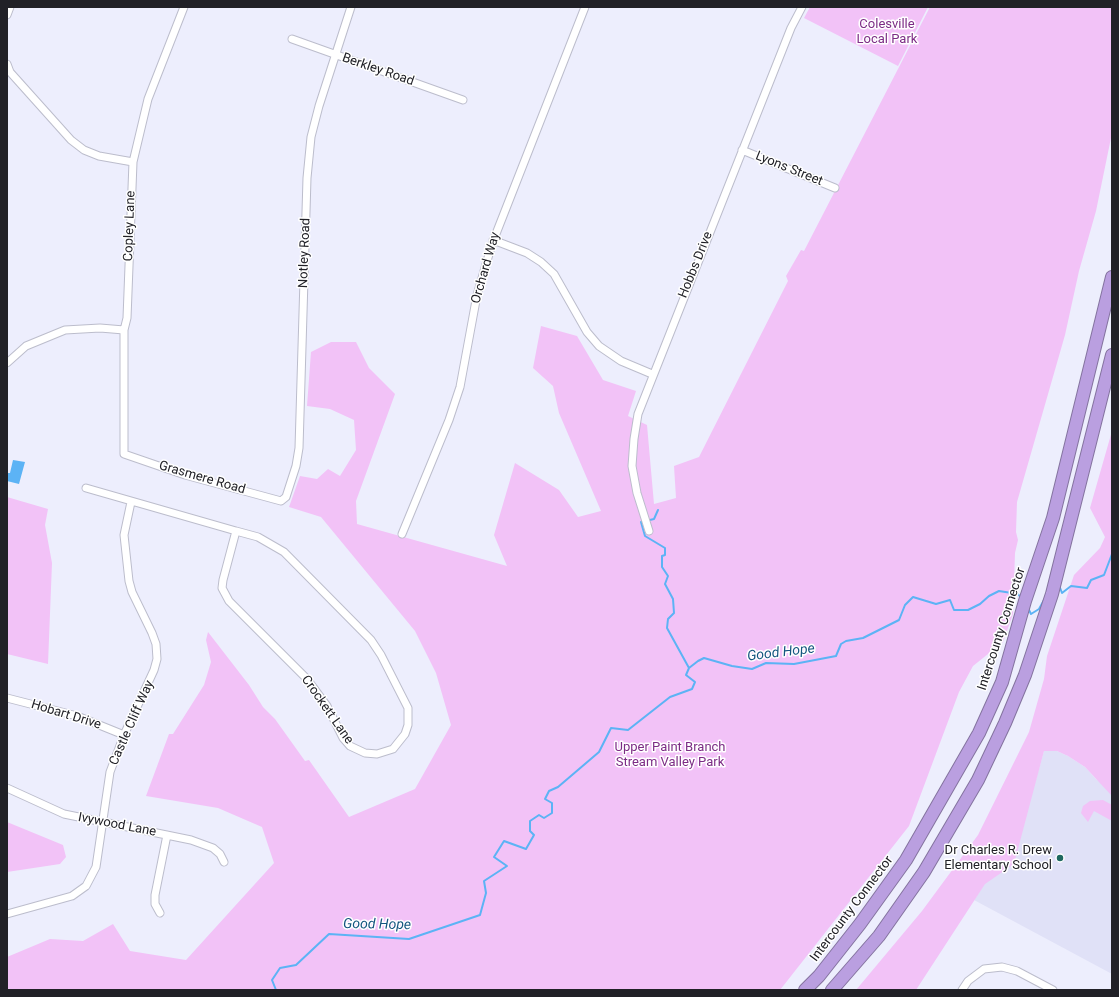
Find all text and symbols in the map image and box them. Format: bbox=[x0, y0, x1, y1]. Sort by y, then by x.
park label: Colesville Local Park bbox=[857, 17, 917, 48]
street label: Berkley Road bbox=[340, 50, 416, 90]
street label: Lyons Street bbox=[753, 148, 825, 190]
street label: Copley Lane bbox=[121, 190, 139, 262]
street label: Notley Road bbox=[296, 218, 314, 288]
street label: Hobbs Drive bbox=[676, 229, 716, 301]
street label: Orchard Way bbox=[468, 230, 504, 306]
street label: Grasmere Road bbox=[157, 458, 247, 498]
street label: Intercounty Connector bbox=[975, 566, 1029, 692]
water label: Good Hope bbox=[746, 641, 816, 665]
street label: Crockett Lane bbox=[298, 673, 356, 747]
street label: Castle Cliff Way bbox=[106, 678, 158, 768]
street label: Hobart Drive bbox=[29, 697, 103, 733]
park label: Upper Paint Branch Stream Valley Park bbox=[614, 740, 726, 771]
street label: Ivywood Lane bbox=[77, 810, 157, 840]
place label: Dr Charles R. Drew Elementary School bbox=[944, 843, 1052, 874]
street label: Intercounty Connector bbox=[807, 853, 897, 965]
marker: Dr Charles R. Drew Elementary School bbox=[1055, 853, 1065, 863]
water label: Good Hope bbox=[343, 916, 411, 934]

